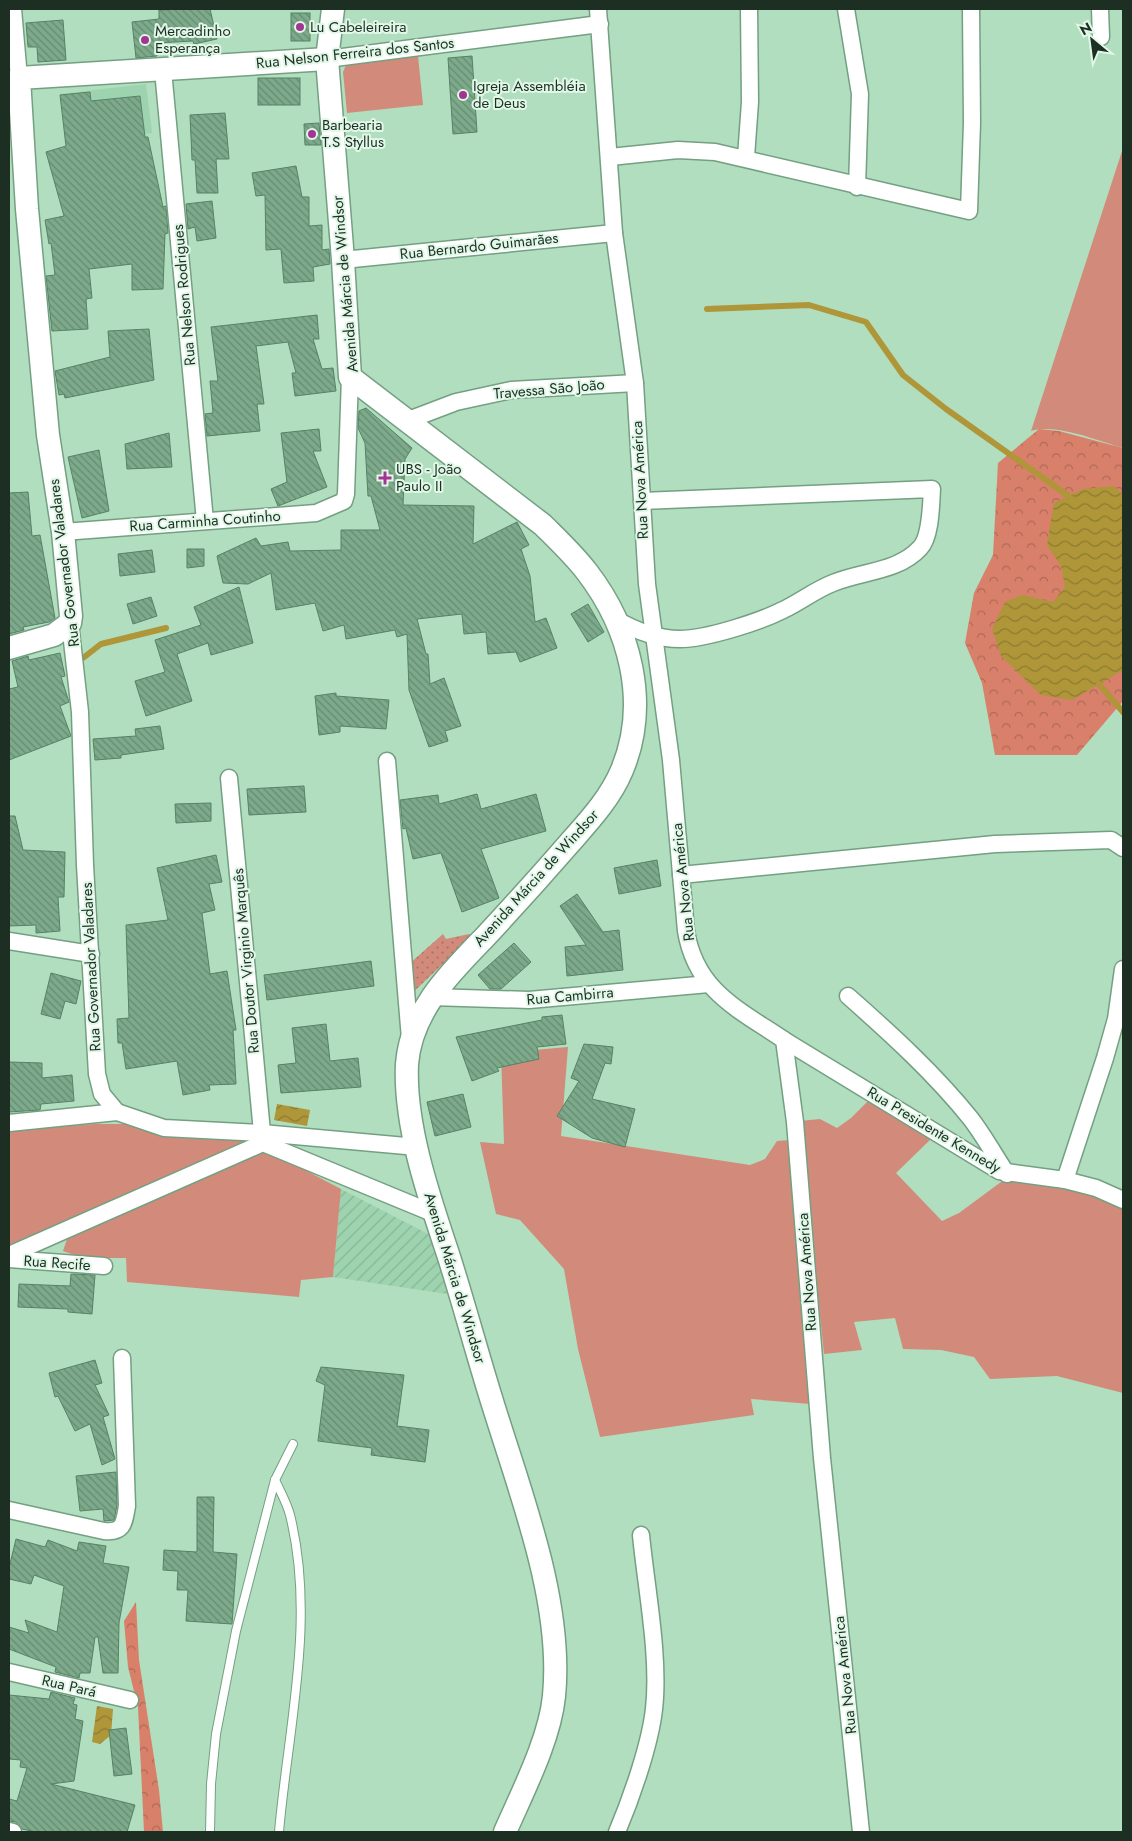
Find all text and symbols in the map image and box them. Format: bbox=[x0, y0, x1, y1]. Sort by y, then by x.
north arrow bbox=[1067, 15, 1117, 65]
place label: Lu Cabeleireira bbox=[310, 16, 407, 38]
text: N bbox=[1076, 17, 1095, 40]
place label: Mercadinho Esperança bbox=[155, 20, 231, 59]
marker: Lu Cabeleireira bbox=[294, 21, 306, 33]
street label: Rua Nelson Ferreira dos Santos bbox=[255, 32, 455, 74]
marker: Mercadinho Esperança bbox=[139, 34, 151, 46]
place label: Igreja Assembléia de Deus bbox=[473, 75, 586, 114]
marker: Igreja Assembléia de Deus bbox=[457, 89, 469, 101]
place label: Barbearia T.S Styllus bbox=[322, 114, 384, 153]
marker: Barbearia T.S Styllus bbox=[306, 128, 318, 140]
street label: Avenida Márcia de Windsor bbox=[326, 194, 364, 374]
street label: Rua Nelson Rodrigues bbox=[167, 223, 201, 367]
street label: Rua Bernardo Guimarães bbox=[399, 227, 559, 265]
street label: Travessa São João bbox=[493, 373, 605, 405]
street label: Rua Nova América bbox=[626, 420, 654, 540]
place label: UBS - João Paulo II bbox=[396, 458, 461, 497]
marker: UBS - João Paulo II bbox=[378, 471, 392, 485]
street label: Rua Governador Valadares bbox=[43, 478, 85, 648]
street label: Rua Carminha Coutinho bbox=[129, 505, 281, 537]
street label: Avenida Márcia de Windsor bbox=[468, 804, 604, 951]
street label: Rua Nova América bbox=[666, 822, 700, 942]
street label: Rua Doutor Virginio Marquês bbox=[227, 867, 265, 1055]
street label: Rua Governador Valadares bbox=[76, 882, 106, 1052]
street label: Rua Cambirra bbox=[526, 981, 614, 1011]
street label: Rua Presidente Kennedy bbox=[863, 1081, 1006, 1179]
street label: Avenida Márcia de Windsor bbox=[418, 1190, 492, 1367]
street label: Rua Nova América bbox=[792, 1212, 822, 1332]
street label: Rua Recife bbox=[23, 1250, 92, 1276]
street label: Rua Nova América bbox=[828, 1615, 862, 1735]
street label: Rua Pará bbox=[40, 1669, 98, 1703]

